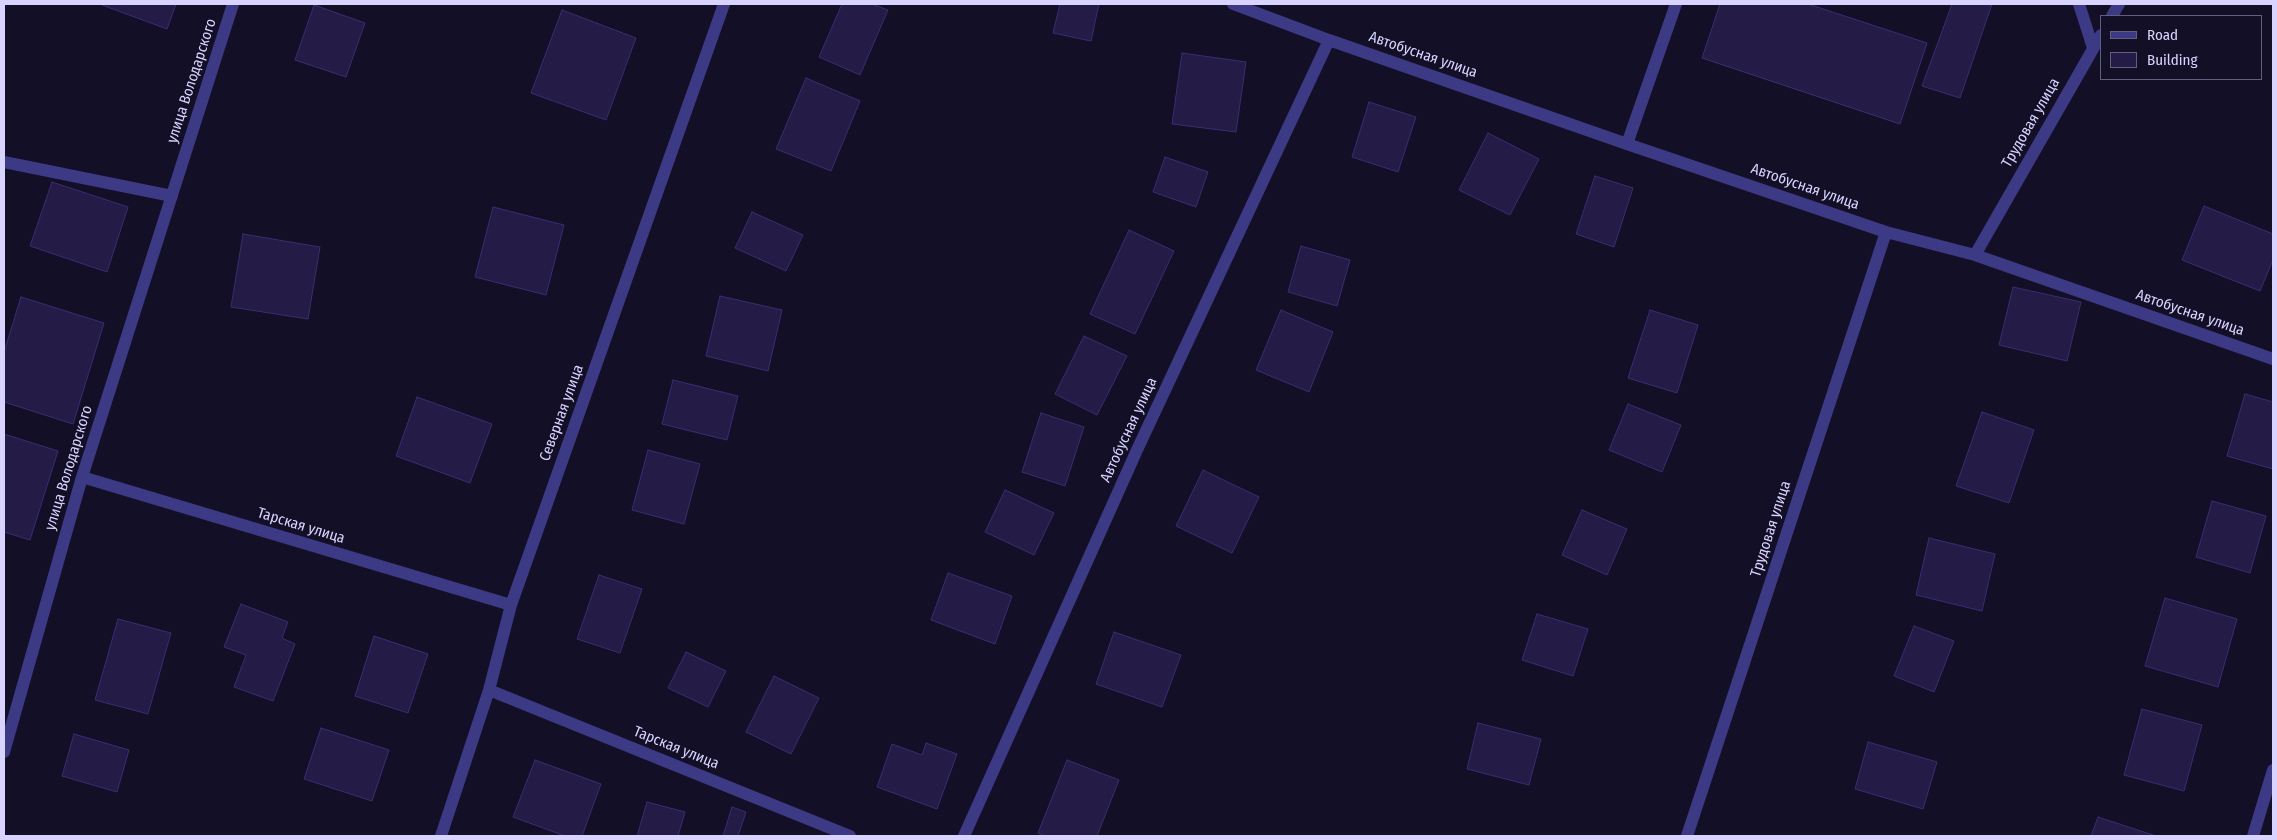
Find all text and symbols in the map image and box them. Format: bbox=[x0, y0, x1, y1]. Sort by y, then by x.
legend bbox=[2100, 15, 2262, 80]
street label: улица Володарского bbox=[163, 16, 221, 146]
text: Road bbox=[2147, 26, 2178, 44]
street label: Автобусная улица bbox=[1366, 28, 1480, 82]
text: Building bbox=[2147, 51, 2198, 69]
street label: Трудовая улица bbox=[1998, 75, 2064, 171]
street label: Автобусная улица bbox=[1748, 160, 1862, 214]
street label: Автобусная улица bbox=[2133, 286, 2247, 340]
street label: Северная улица bbox=[536, 362, 588, 464]
street label: Автобусная улица bbox=[1097, 375, 1161, 485]
street label: улица Володарского bbox=[41, 403, 97, 533]
street label: Трудовая улица bbox=[1747, 479, 1795, 579]
street label: Тарская улица bbox=[255, 504, 347, 548]
street label: Тарская улица bbox=[631, 723, 721, 773]

